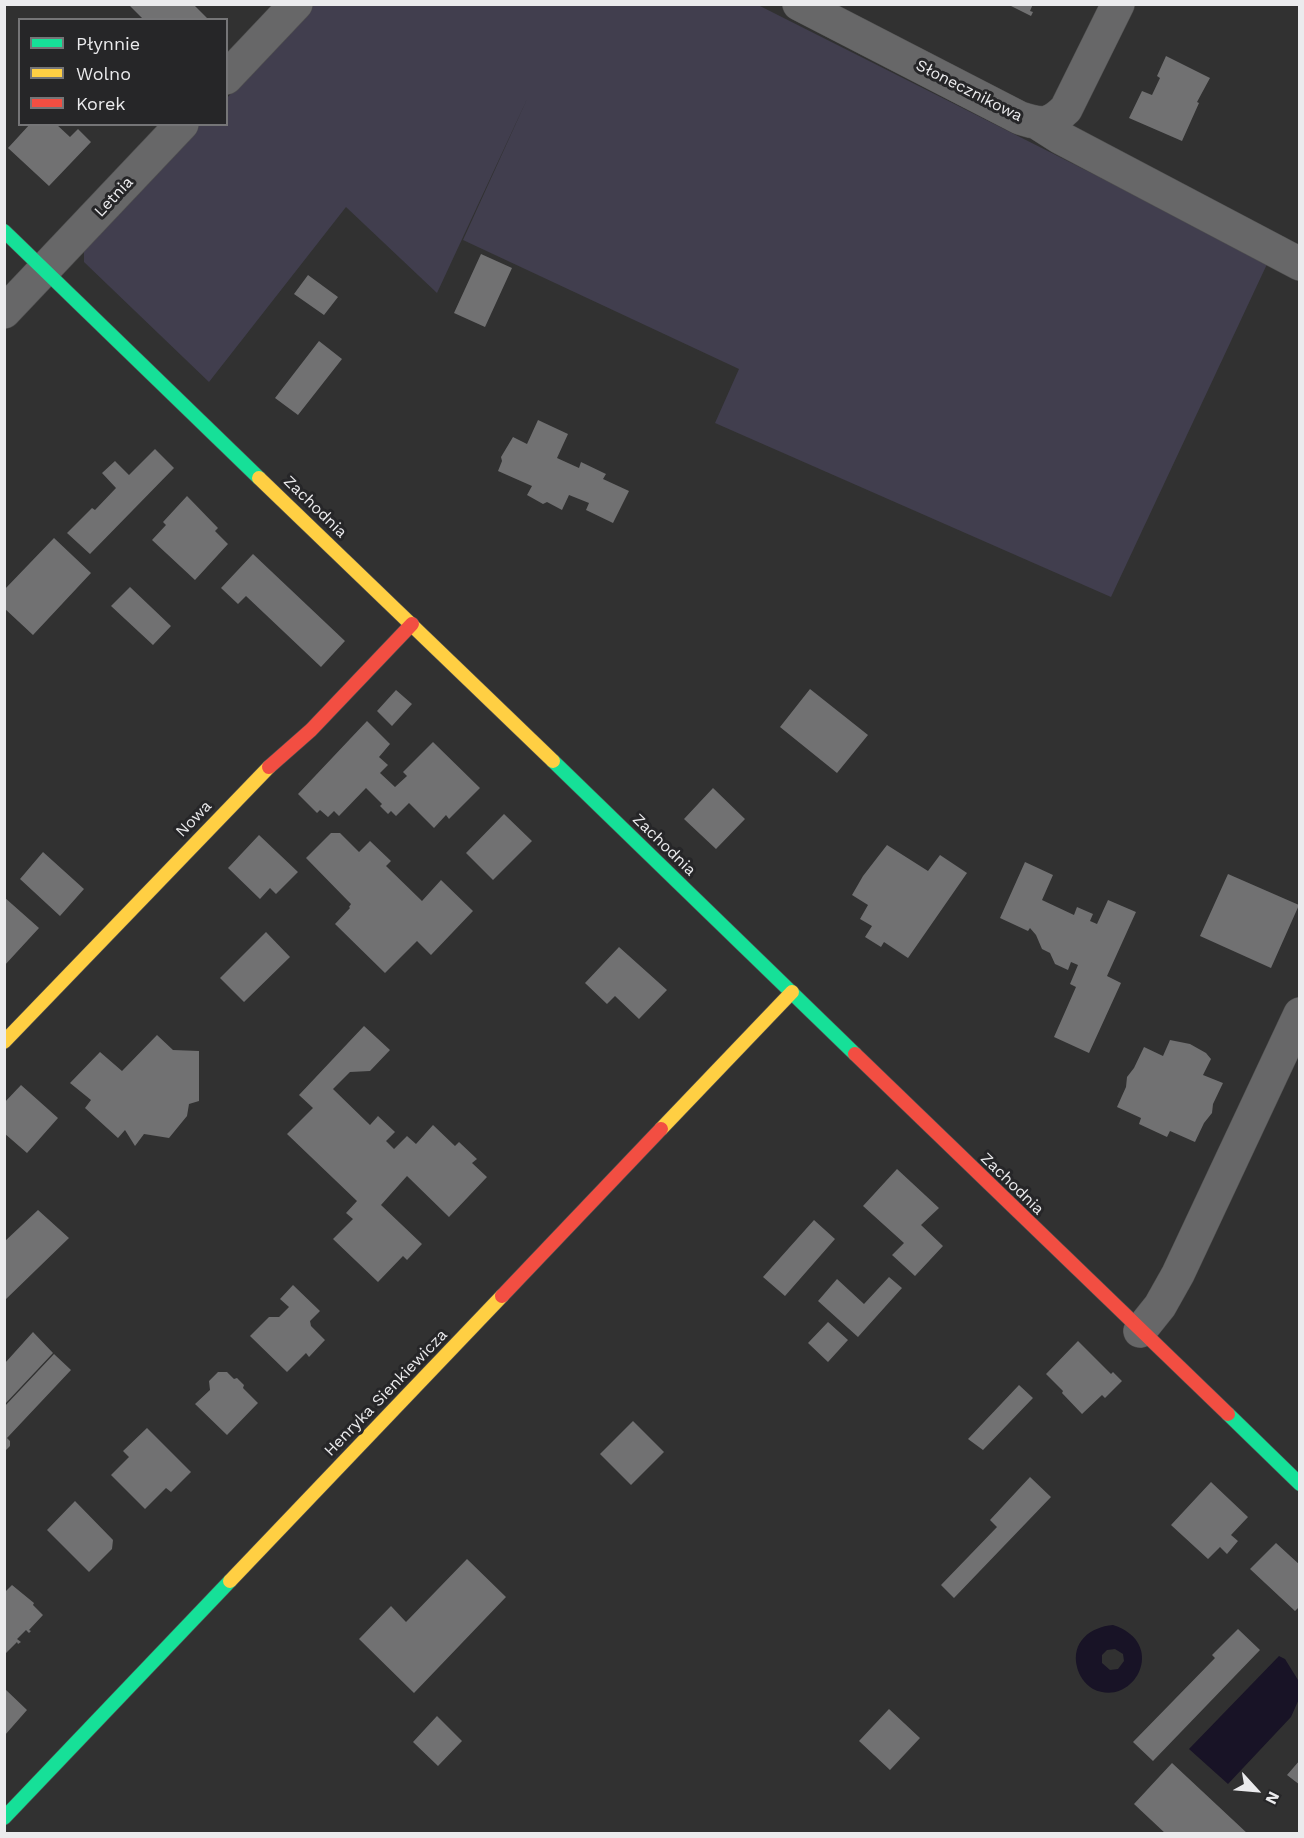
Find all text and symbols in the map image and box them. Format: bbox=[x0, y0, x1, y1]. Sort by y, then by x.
legend bbox=[18, 18, 228, 126]
text: Płynnie bbox=[76, 33, 140, 54]
street label: Słonecznikowa bbox=[913, 56, 1025, 126]
text: Wolno bbox=[76, 63, 131, 84]
text: Korek bbox=[76, 93, 126, 114]
street label: Letnia bbox=[91, 173, 137, 221]
street label: Zachodnia bbox=[279, 472, 351, 542]
street label: Nowa bbox=[172, 797, 216, 841]
street label: Zachodnia bbox=[628, 810, 700, 880]
street label: Zachodnia bbox=[976, 1149, 1048, 1219]
street label: Henryka Sienkiewicza bbox=[320, 1326, 452, 1460]
north arrow bbox=[1226, 1760, 1286, 1820]
text: N bbox=[1261, 1789, 1284, 1808]

